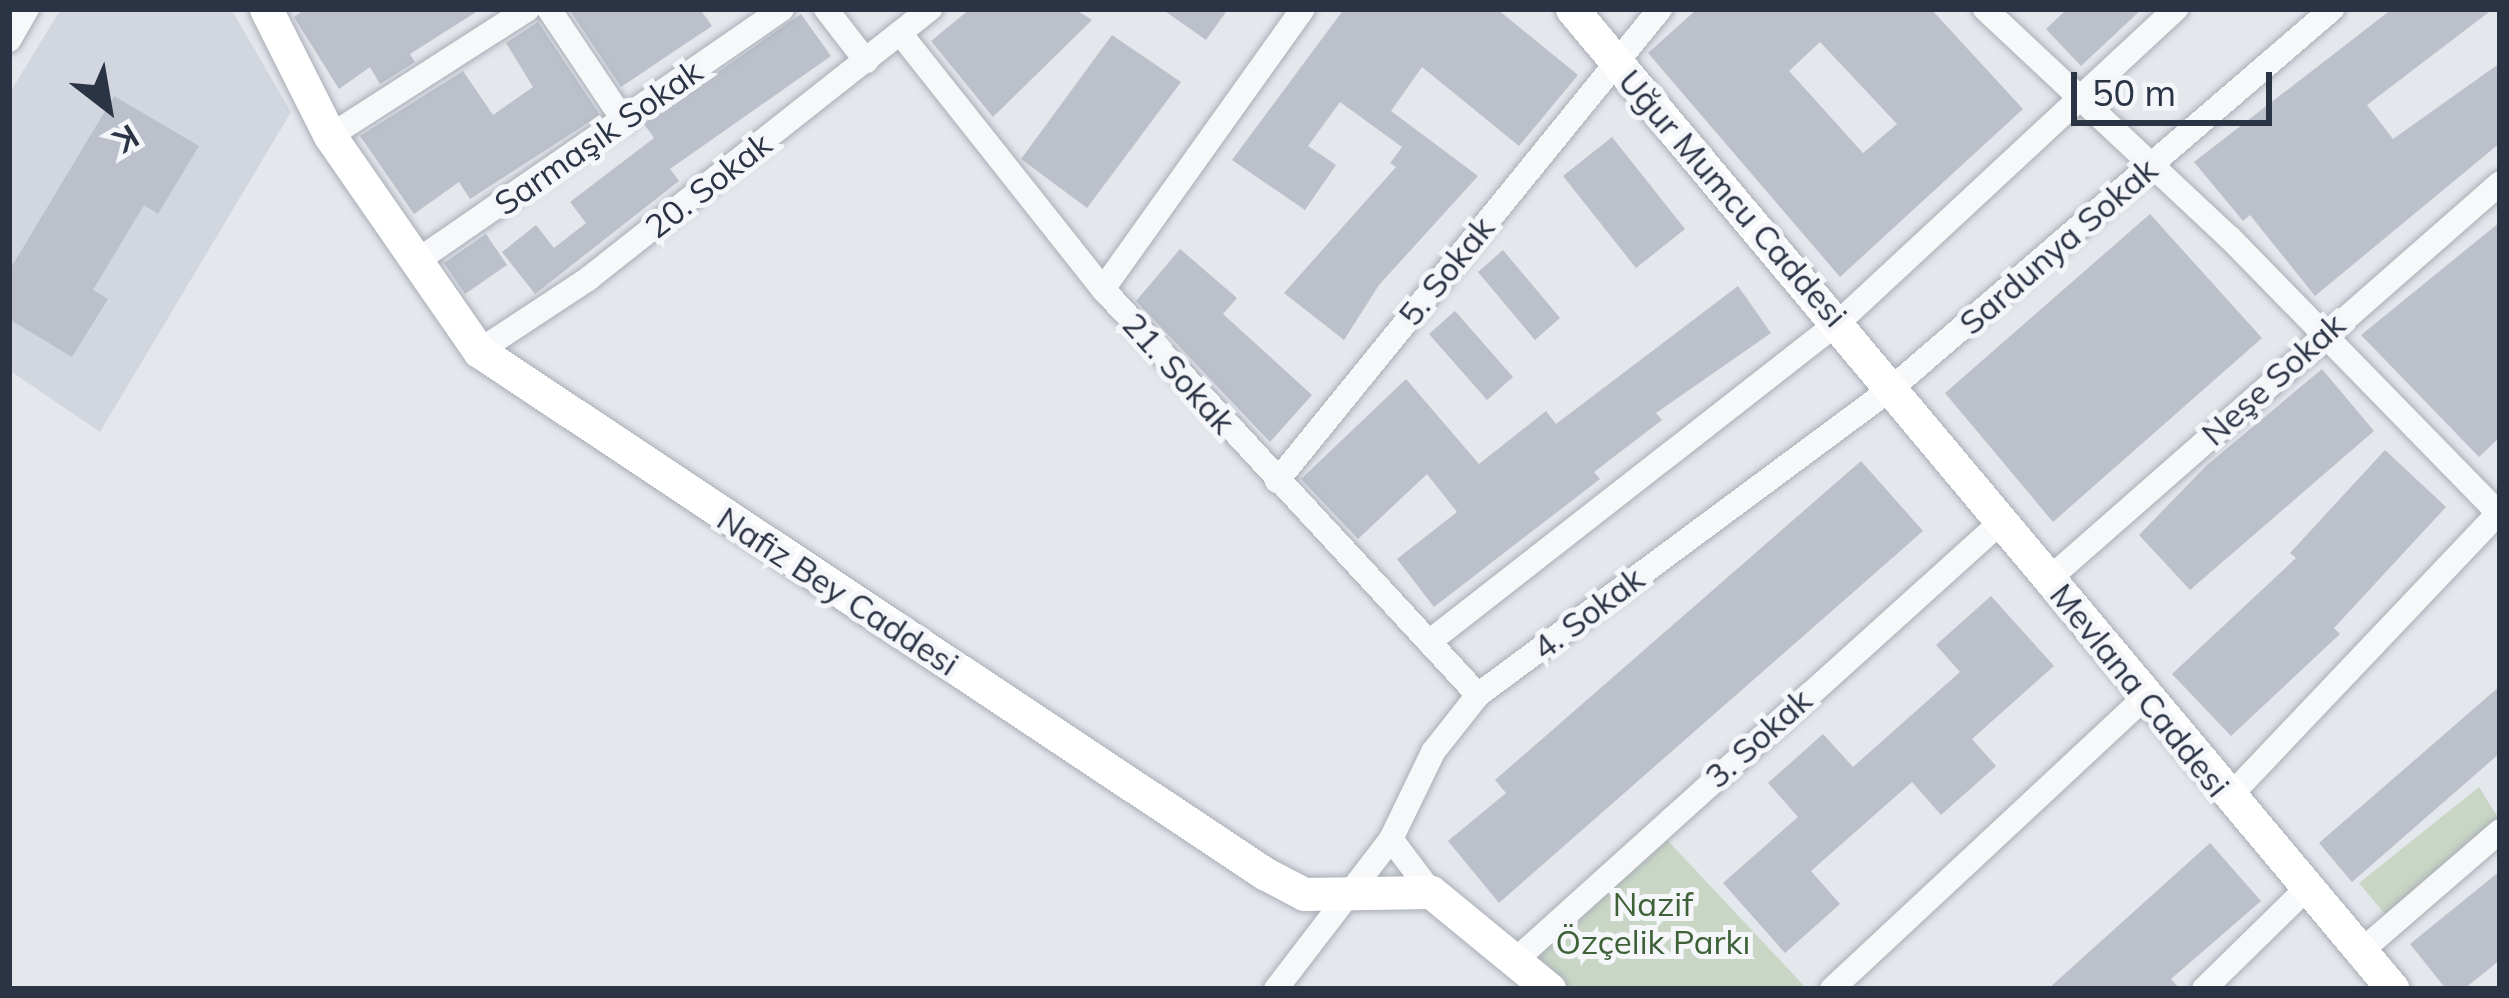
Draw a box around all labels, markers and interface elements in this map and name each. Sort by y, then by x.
north arrow [48,48,168,168]
scale bar [2077,48,2278,122]
street label: Sarmaşık Sokak [487,51,709,223]
street label: Uğur Mumcu Caddesi [1611,61,1855,335]
text: 50 m [2092,70,2176,115]
text: K [107,116,147,163]
street label: 20. Sokak [637,124,779,246]
street label: Sardunya Sokak [1951,149,2165,343]
street label: 5. Sokak [1390,208,1502,334]
street label: 21. Sokak [1115,304,1243,442]
street label: Neşe Sokak [2193,305,2353,453]
street label: Nafiz Bey Caddesi [710,498,966,684]
street label: 4. Sokak [1525,558,1651,668]
street label: Mevlana Caddesi [2042,576,2238,804]
street label: 3. Sokak [1697,680,1819,796]
park label: Nazif Özçelik Parkı [1556,884,1750,962]

